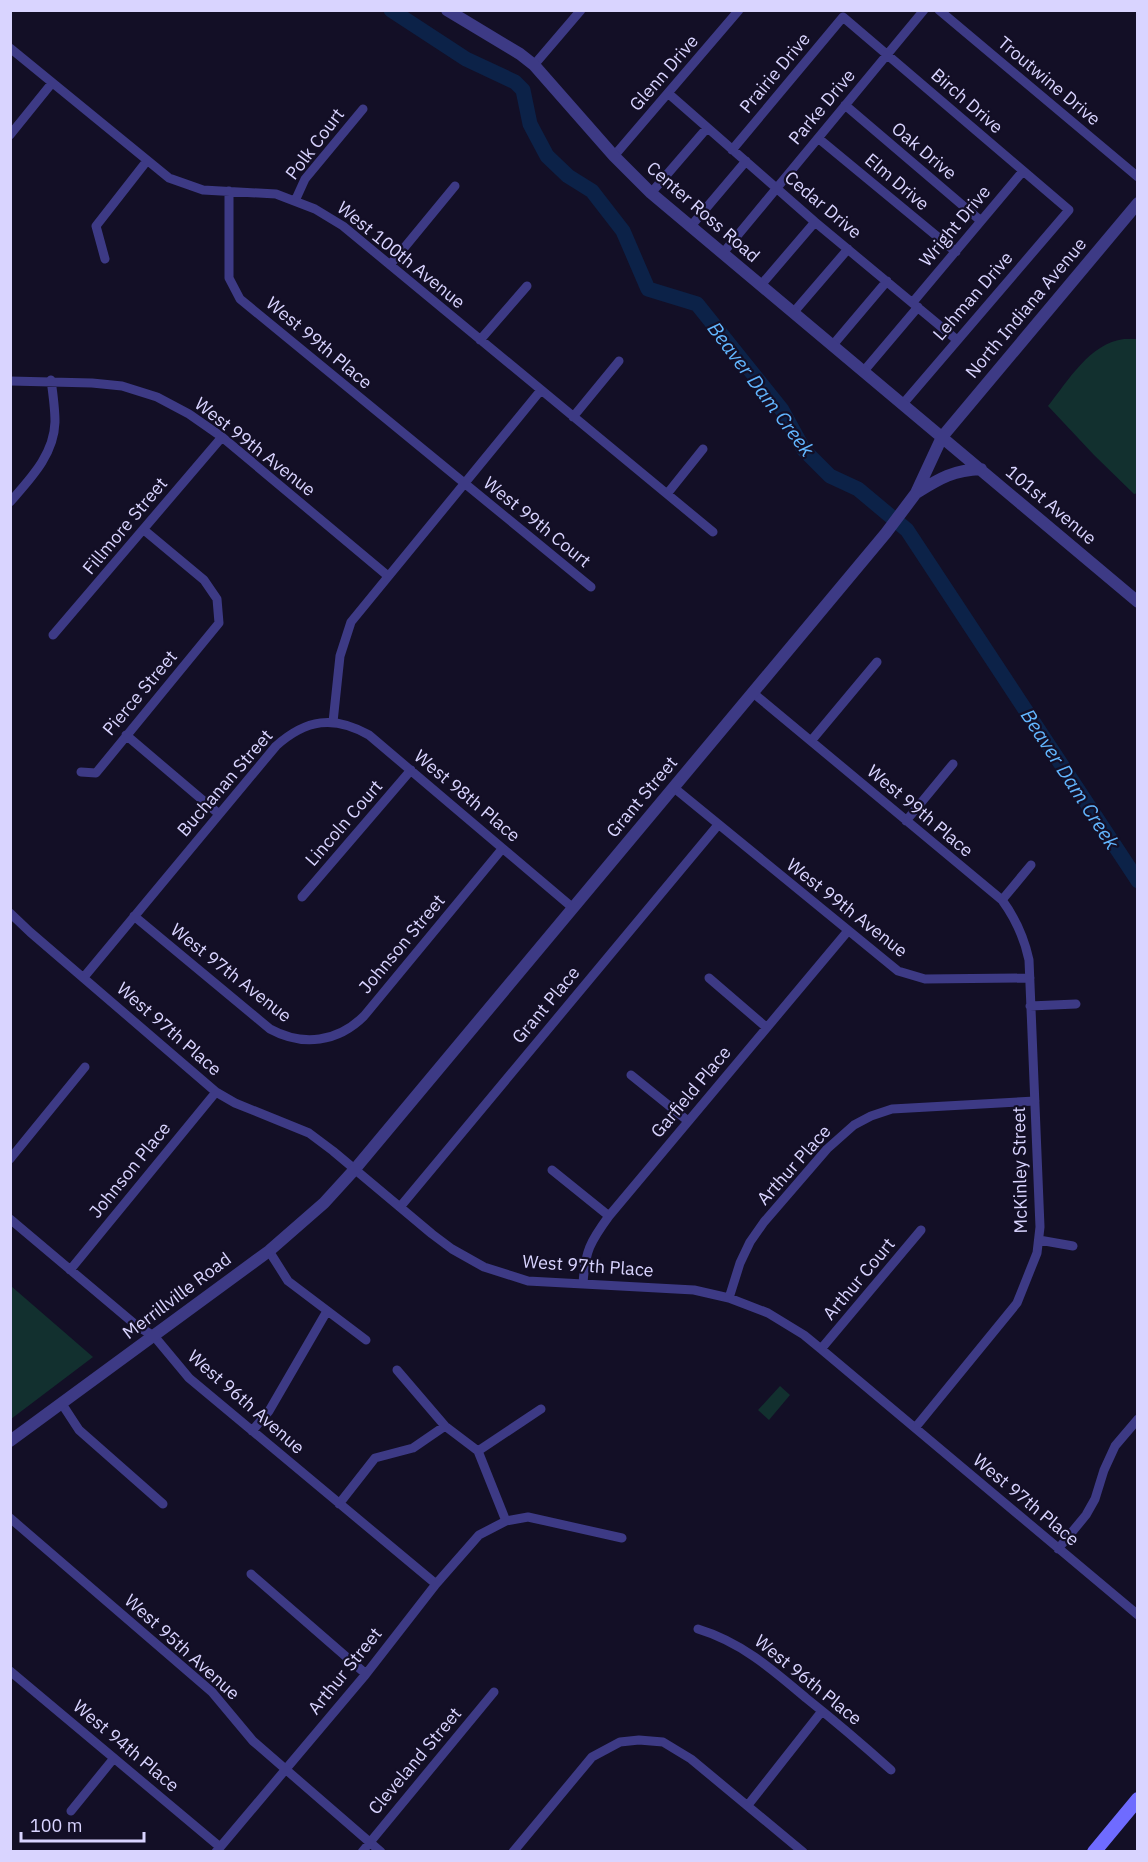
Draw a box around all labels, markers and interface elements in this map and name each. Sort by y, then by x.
street label: Prairie Drive [734,28,815,118]
street label: Glenn Drive [624,30,703,116]
street label: Troutwine Drive [993,31,1105,130]
street label: Birch Drive [927,63,1008,138]
street label: Parke Drive [783,64,860,149]
street label: Polk Court [280,103,349,184]
street label: Oak Drive [887,117,962,185]
street label: Elm Drive [860,148,934,215]
street label: Center Ross Road [642,156,765,267]
street label: Cedar Drive [780,166,867,244]
street label: Wright Drive [914,180,995,271]
street label: West 100th Avenue [333,196,470,313]
street label: North Indiana Avenue [960,233,1091,383]
street label: Lehman Drive [928,246,1018,345]
street label: West 99th Place [262,292,377,394]
water label: Beaver Dam Creek [702,316,821,462]
street label: West 99th Avenue [190,392,321,501]
street label: 101st Avenue [1001,460,1102,549]
street label: West 99th Court [479,471,596,572]
street label: Fillmore Street [77,472,172,579]
street label: Pierce Street [97,645,182,740]
water label: Beaver Dam Creek [1015,703,1126,855]
street label: Buchanan Street [172,724,277,841]
street label: West 98th Place [410,745,525,847]
street label: Grant Street [601,751,682,842]
street label: West 99th Place [863,760,978,862]
street label: Lincoln Court [300,775,387,870]
street label: West 99th Avenue [782,853,913,962]
street label: Johnson Street [353,889,450,998]
street label: West 97th Avenue [166,918,297,1027]
street label: Grant Place [507,961,585,1048]
street label: West 97th Place [112,977,227,1081]
street label: Garfield Place [646,1041,736,1142]
street label: McKinley Street [1007,1106,1032,1234]
street label: Johnson Place [84,1117,176,1222]
street label: Arthur Place [752,1120,836,1210]
street label: Arthur Court [818,1233,900,1324]
street label: Merrillville Road [118,1247,236,1344]
street label: West 97th Place [522,1249,655,1282]
street label: West 96th Avenue [183,1345,310,1459]
street label: West 97th Place [969,1449,1084,1551]
street label: West 95th Avenue [120,1589,245,1705]
street label: Arthur Street [303,1623,387,1719]
street label: West 96th Place [750,1629,867,1730]
street label: West 94th Place [69,1695,184,1797]
street label: Cleveland Street [363,1702,466,1819]
scale bar [21,1805,144,1843]
text: 100 m [30,1814,82,1837]

